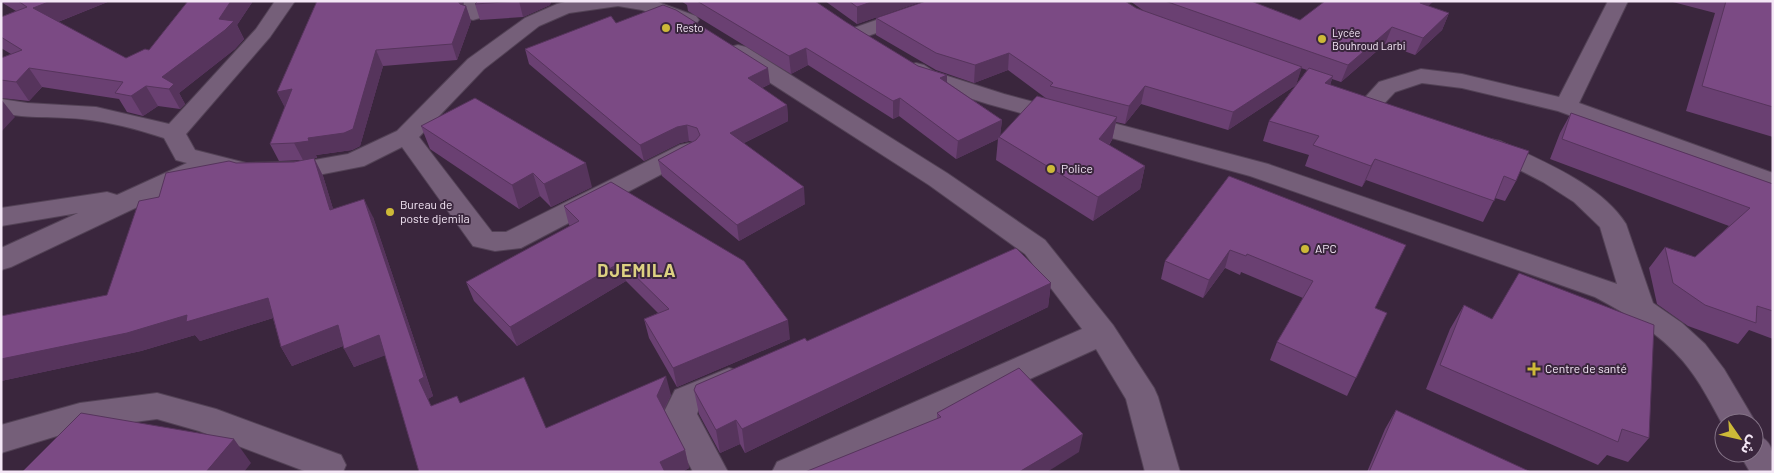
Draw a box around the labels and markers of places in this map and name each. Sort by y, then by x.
place label: Resto [676,21,704,34]
marker: Resto [660,22,672,34]
place label: Lycée Bouhroud Larbi [1332,26,1406,52]
marker: Lycée Bouhroud Larbi [1316,33,1328,45]
place label: Police [1061,161,1093,175]
marker: Police [1045,163,1057,175]
place label: Bureau de poste djemila [400,197,470,225]
marker: Bureau de poste djemila [384,206,396,218]
place label: APC [1315,241,1337,255]
marker: APC [1299,243,1311,255]
place label: Centre de santé [1545,361,1627,375]
marker: Centre de santé [1527,362,1541,376]

